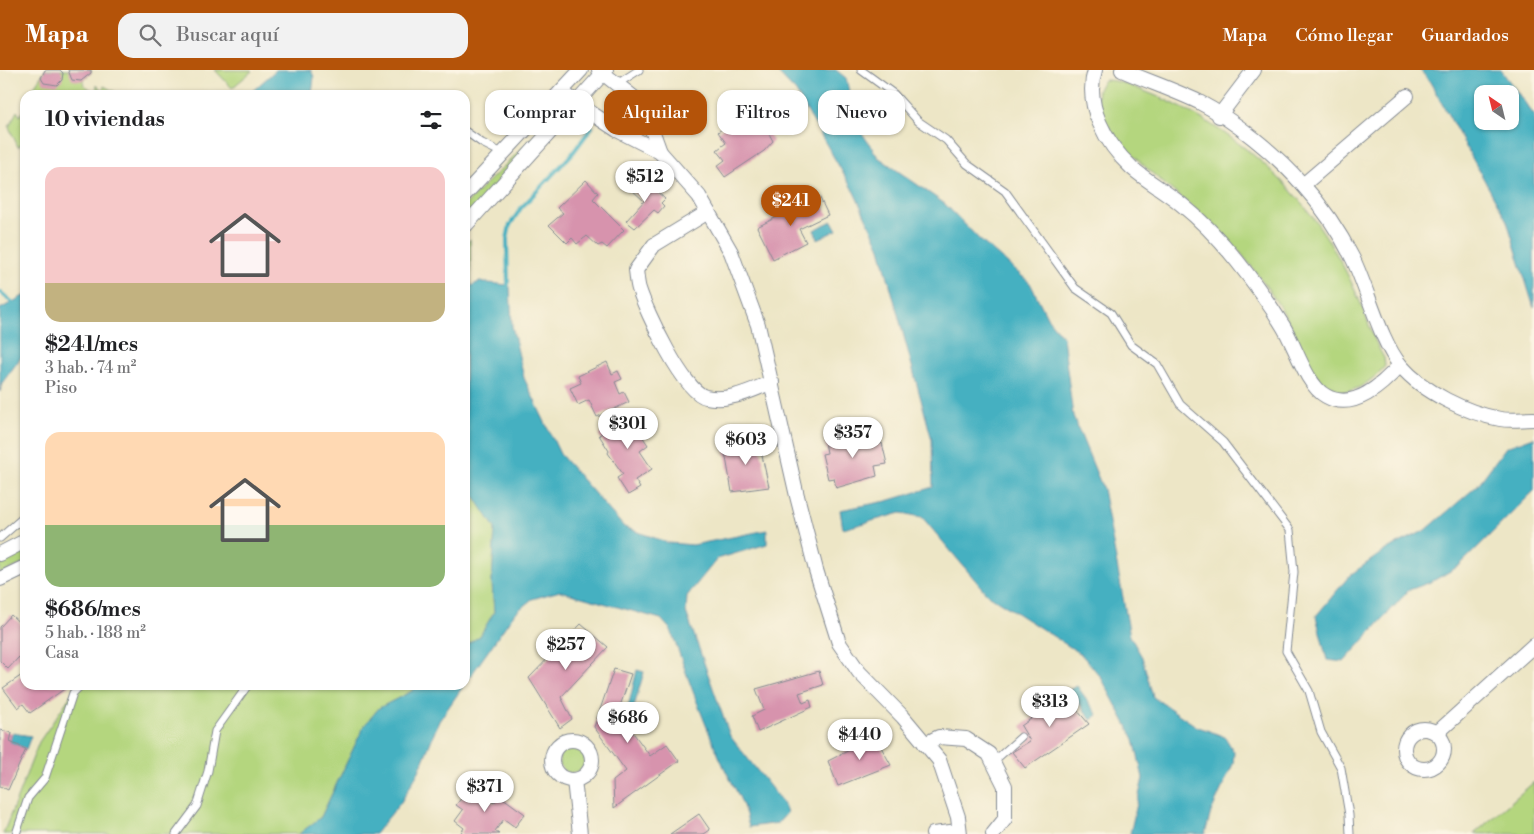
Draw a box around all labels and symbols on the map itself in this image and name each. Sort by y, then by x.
north arrow [1474,85,1519,130]
pin: $512 [615,160,675,203]
pin: $241 [761,184,821,227]
pin: $301 [598,408,658,450]
pin: $357 [823,416,883,459]
pin: $603 [716,424,776,466]
pin: $257 [536,628,596,671]
pin: $313 [1020,686,1080,728]
pin: $686 [598,702,658,744]
pin: $440 [830,718,890,761]
pin: $371 [455,770,515,813]

